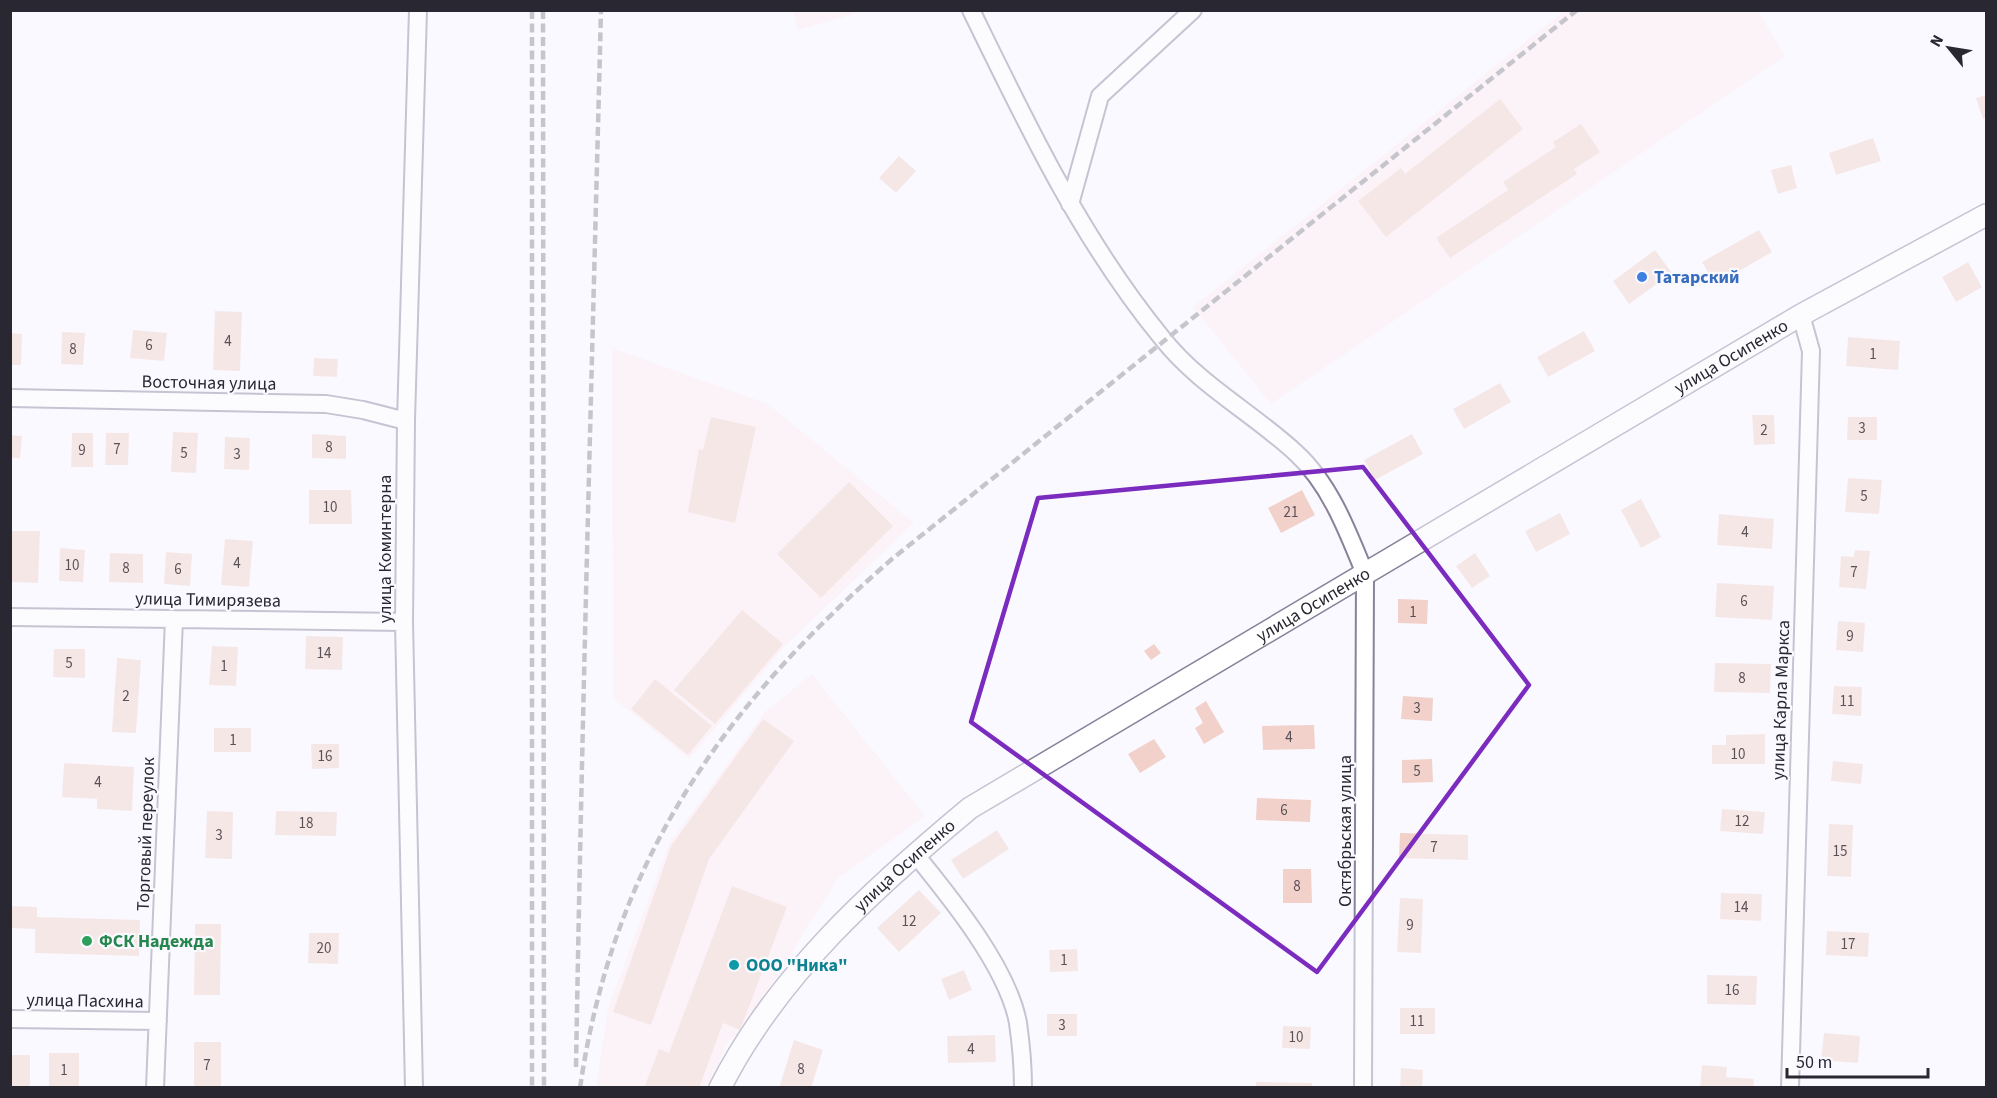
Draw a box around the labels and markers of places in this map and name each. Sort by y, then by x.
place label: Татарский [1654,265,1740,290]
marker: Татарский [1635,270,1649,284]
place label: ФСК Надежда [99,929,214,954]
marker: ФСК Надежда [80,934,94,948]
place label: ООО "Ника" [746,953,848,978]
marker: ООО "Ника" [727,958,741,972]

